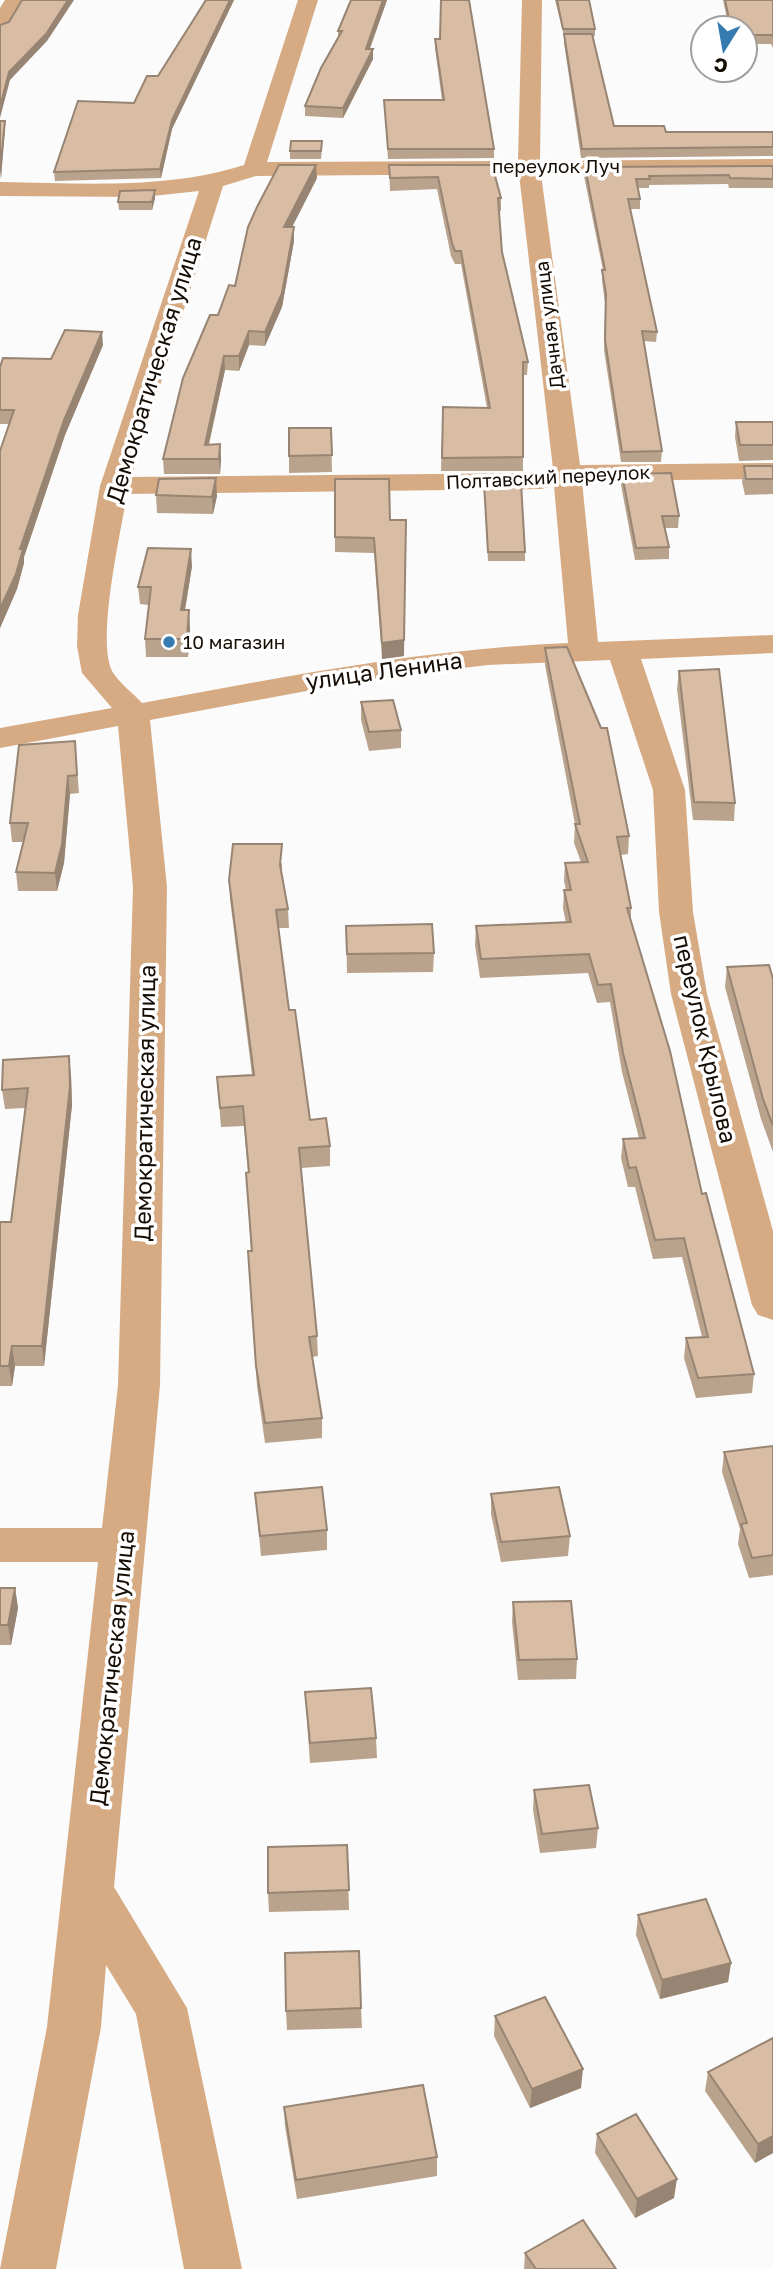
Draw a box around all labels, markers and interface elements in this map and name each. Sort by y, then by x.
north arrow [689,14,759,84]
text: С [712,54,729,79]
street label: переулок Луч [492,154,620,177]
street label: Демократическая улица [99,233,207,506]
street label: Дачная улица [529,260,568,390]
street label: Полтавский переулок [445,460,651,493]
place label: 10 магазин [183,630,285,653]
marker: 10 магазин [161,634,177,650]
street label: улица Ленина [304,645,464,695]
street label: переулок Крылова [668,932,744,1146]
street label: Демократическая улица [128,964,160,1241]
street label: Демократическая улица [83,1529,139,1807]

